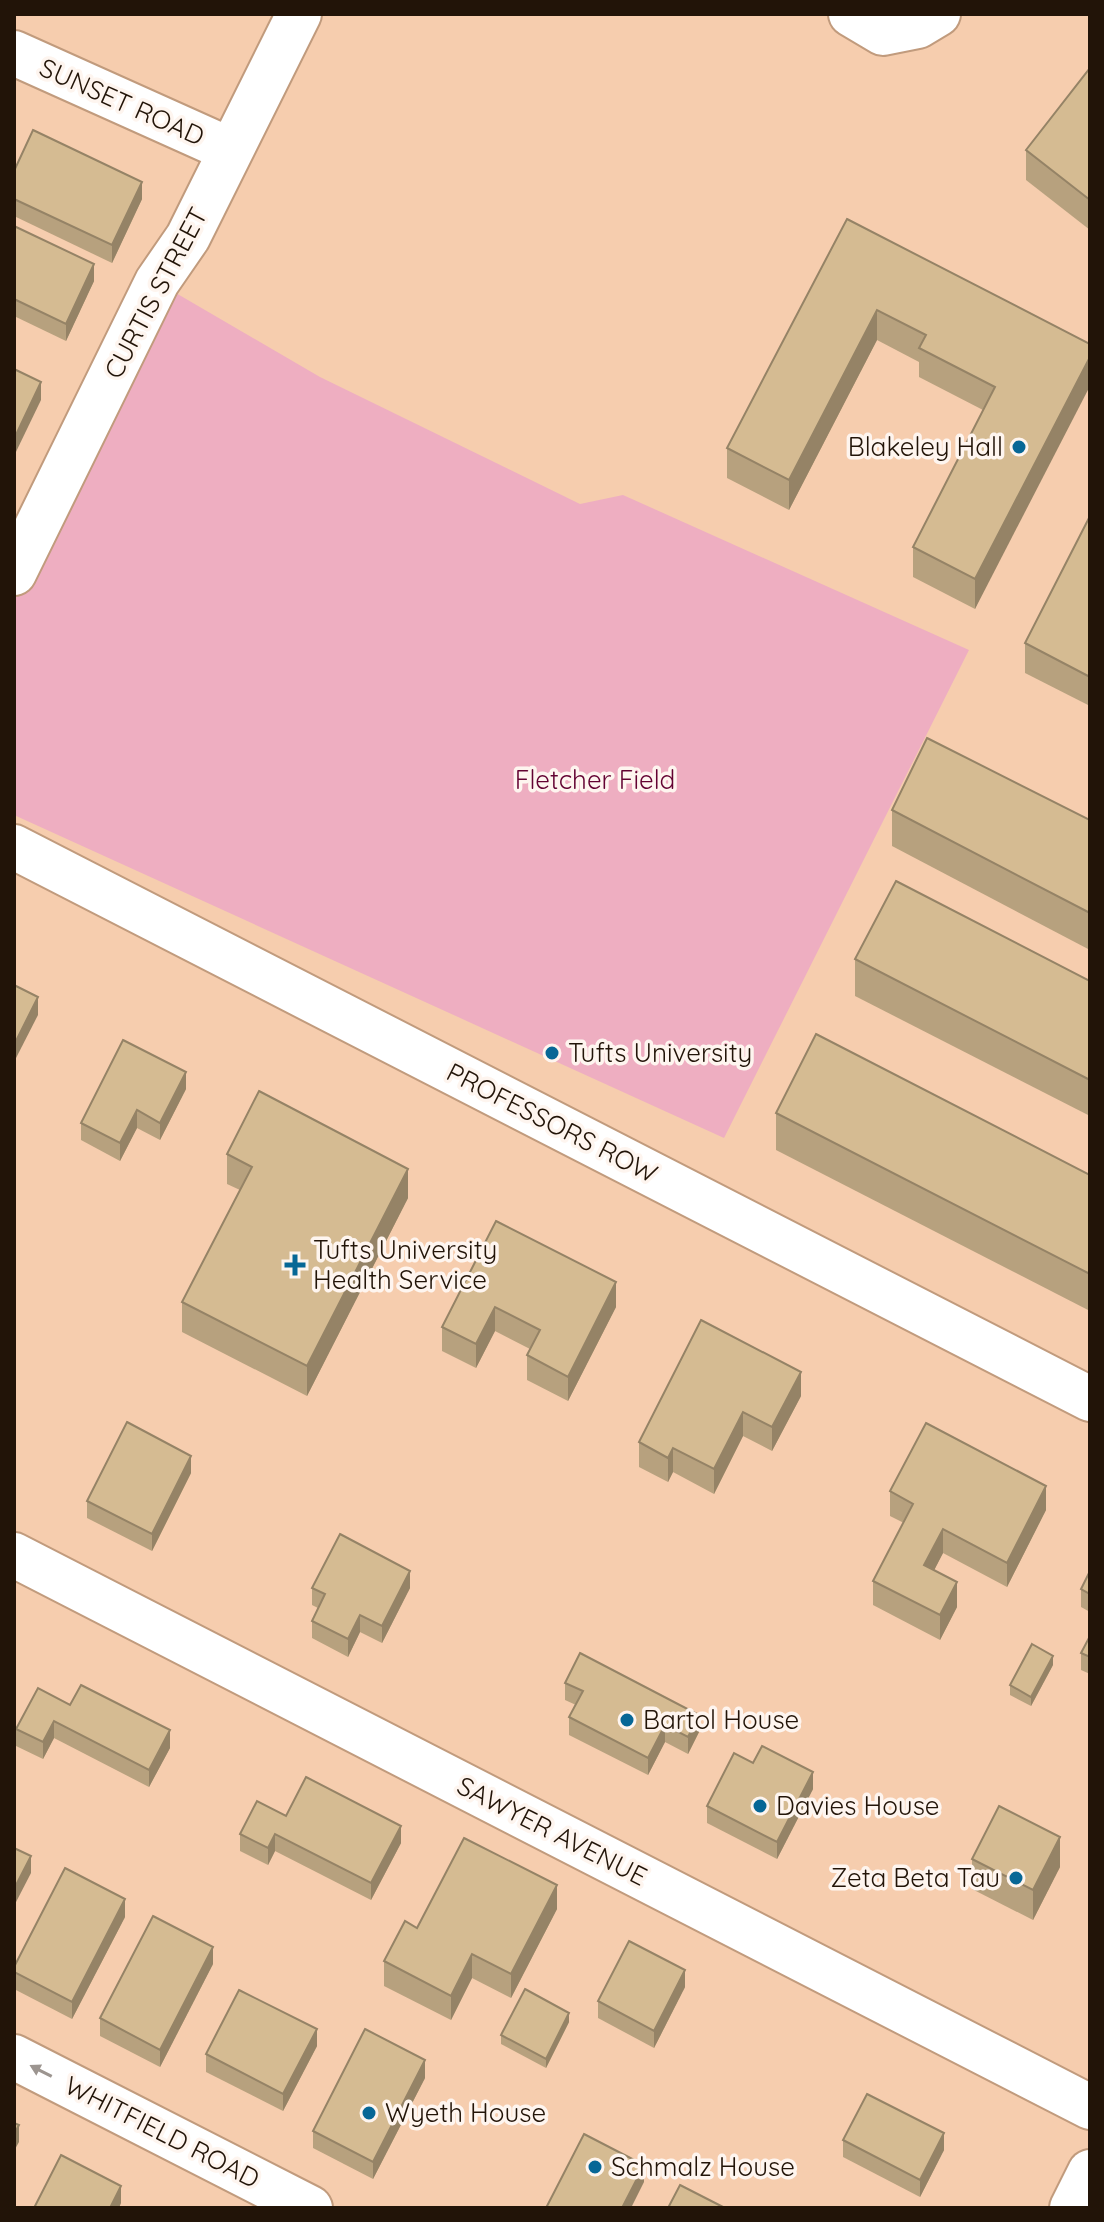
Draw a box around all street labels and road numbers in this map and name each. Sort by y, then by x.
street label: SUNSET ROAD [35,51,210,153]
street label: CURTIS STREET [97,201,215,384]
street label: PROFESSORS ROW [441,1055,663,1190]
street label: SAWYER AVENUE [452,1769,653,1893]
street label: WHITFIELD ROAD [59,2068,265,2195]

